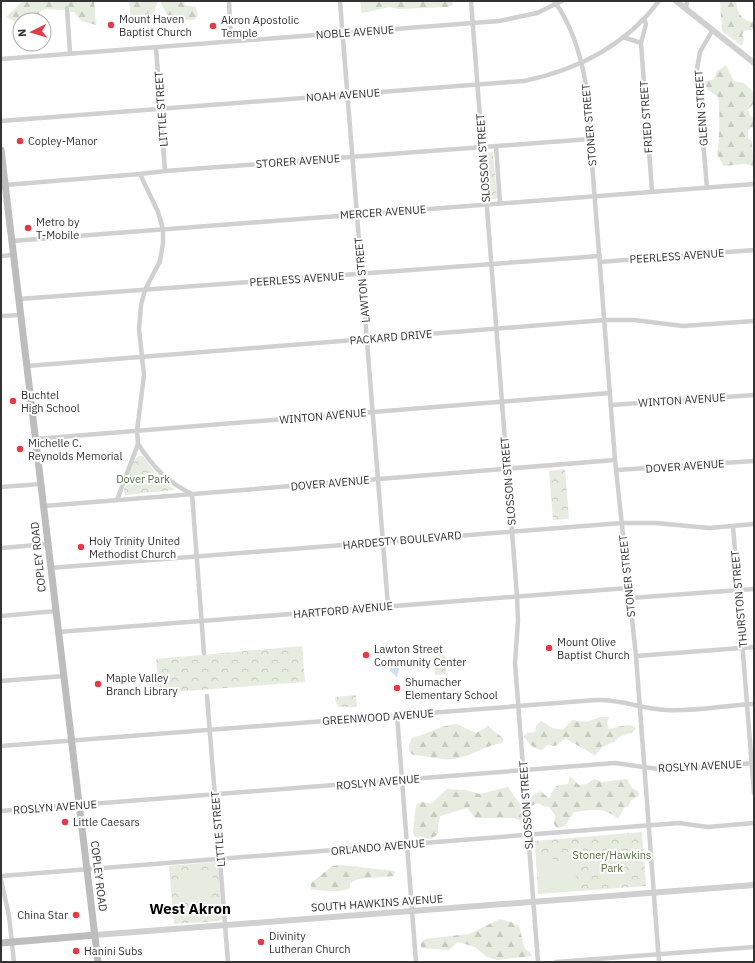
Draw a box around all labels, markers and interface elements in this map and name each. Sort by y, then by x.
north arrow [12,12,52,52]
place label: Mount Haven Baptist Church [119,12,192,39]
place label: Akron Apostolic Temple [221,13,299,40]
marker: Mount Haven Baptist Church [106,20,116,30]
marker: Akron Apostolic Temple [208,21,218,31]
street label: NOBLE AVENUE [315,22,395,42]
text: N [15,28,29,37]
street label: GLENN STREET [691,69,711,147]
street label: LITTLE STREET [151,70,171,147]
street label: FRIED STREET [636,80,656,154]
street label: STONER STREET [578,83,600,167]
street label: NOAH AVENUE [306,85,380,105]
street label: SLOSSON STREET [473,112,493,203]
place label: Copley-Manor [28,134,97,148]
marker: Copley-Manor [15,136,25,146]
street label: STORER AVENUE [255,151,341,171]
street label: MERCER AVENUE [339,202,427,222]
place label: Metro by T-Mobile [36,215,80,242]
marker: Metro by T-Mobile [23,223,33,233]
street label: LAWTON STREET [351,236,373,323]
street label: PEERLESS AVENUE [629,246,725,266]
street label: PEERLESS AVENUE [249,269,345,289]
street label: PACKARD DRIVE [349,326,433,348]
place label: Buchtel High School [21,388,80,415]
street label: WINTON AVENUE [638,390,726,410]
marker: Buchtel High School [8,396,18,406]
street label: WINTON AVENUE [279,405,367,427]
street label: SLOSSON STREET [497,435,519,526]
place label: Michelle C. Reynolds Memorial [28,436,122,463]
marker: Michelle C. Reynolds Memorial [15,444,25,454]
street label: DOVER AVENUE [645,456,725,476]
park label: Dover Park [116,472,170,486]
street label: DOVER AVENUE [290,473,370,493]
street label: COPLEY ROAD [27,521,49,593]
street label: HARDESTY BOULEVARD [342,528,462,552]
street label: STONER STREET [616,533,638,618]
place label: Holy Trinity United Methodist Church [89,534,180,561]
marker: Holy Trinity United Methodist Church [76,542,86,552]
street label: THURSTON STREET [728,549,750,648]
street label: HARTFORD AVENUE [293,599,393,621]
place label: Mount Olive Baptist Church [557,635,630,662]
place label: Lawton Street Community Center [374,642,466,669]
marker: Mount Olive Baptist Church [544,643,554,653]
marker: Lawton Street Community Center [361,650,371,660]
place label: Maple Valley Branch Library [106,671,178,698]
place label: Shumacher Elementary School [405,675,498,702]
marker: Maple Valley Branch Library [93,679,103,689]
marker: Shumacher Elementary School [392,683,402,693]
street label: GREENWOOD AVENUE [322,706,434,728]
street label: ROSLYN AVENUE [658,757,742,775]
street label: SLOSSON STREET [516,759,536,850]
street label: ROSLYN AVENUE [336,771,420,793]
street label: LITTLE STREET [208,790,228,867]
street label: ROSLYN AVENUE [13,797,97,817]
place label: Little Caesars [73,815,140,829]
marker: Little Caesars [60,817,70,827]
street label: ORLANDO AVENUE [330,836,426,858]
street label: COPLEY ROAD [88,840,110,912]
park label: Stoner/Hawkins Park [573,848,651,875]
street label: SOUTH HAWKINS AVENUE [310,891,444,915]
district label: West Akron [149,899,231,918]
place label: China Star [17,908,68,922]
marker: China Star [71,910,81,920]
place label: Divinity Lutheran Church [269,929,351,956]
marker: Divinity Lutheran Church [256,937,266,947]
place label: Hanini Subs [84,944,143,958]
marker: Hanini Subs [71,946,81,956]

